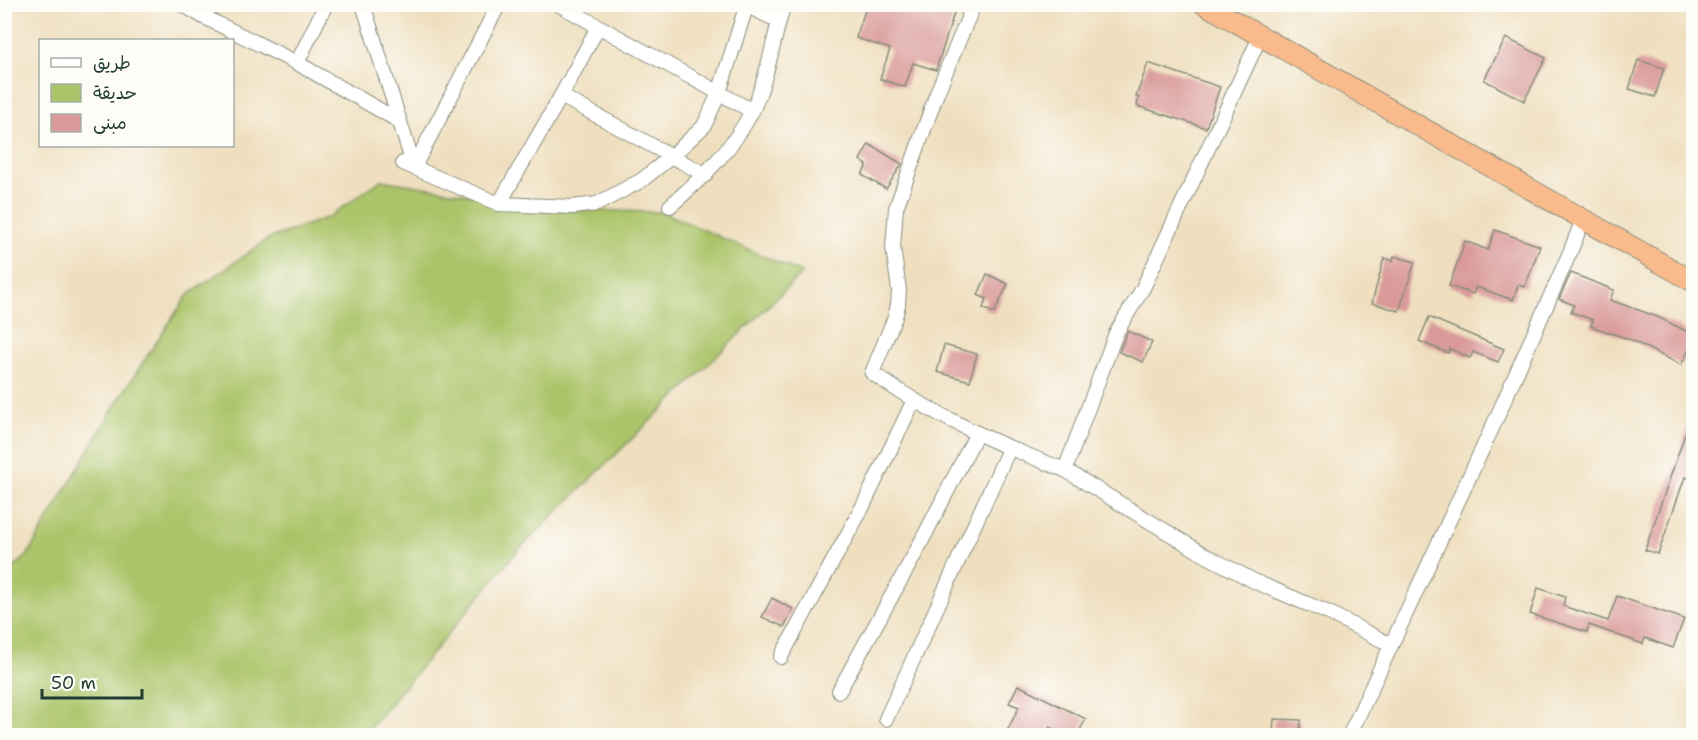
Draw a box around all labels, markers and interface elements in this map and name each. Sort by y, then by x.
legend [39,39,234,147]
text: طريق [93,51,131,75]
text: حديقة [93,81,137,105]
text: مبنى [93,111,127,135]
scale bar [42,662,142,700]
text: 50 m [51,671,96,695]

